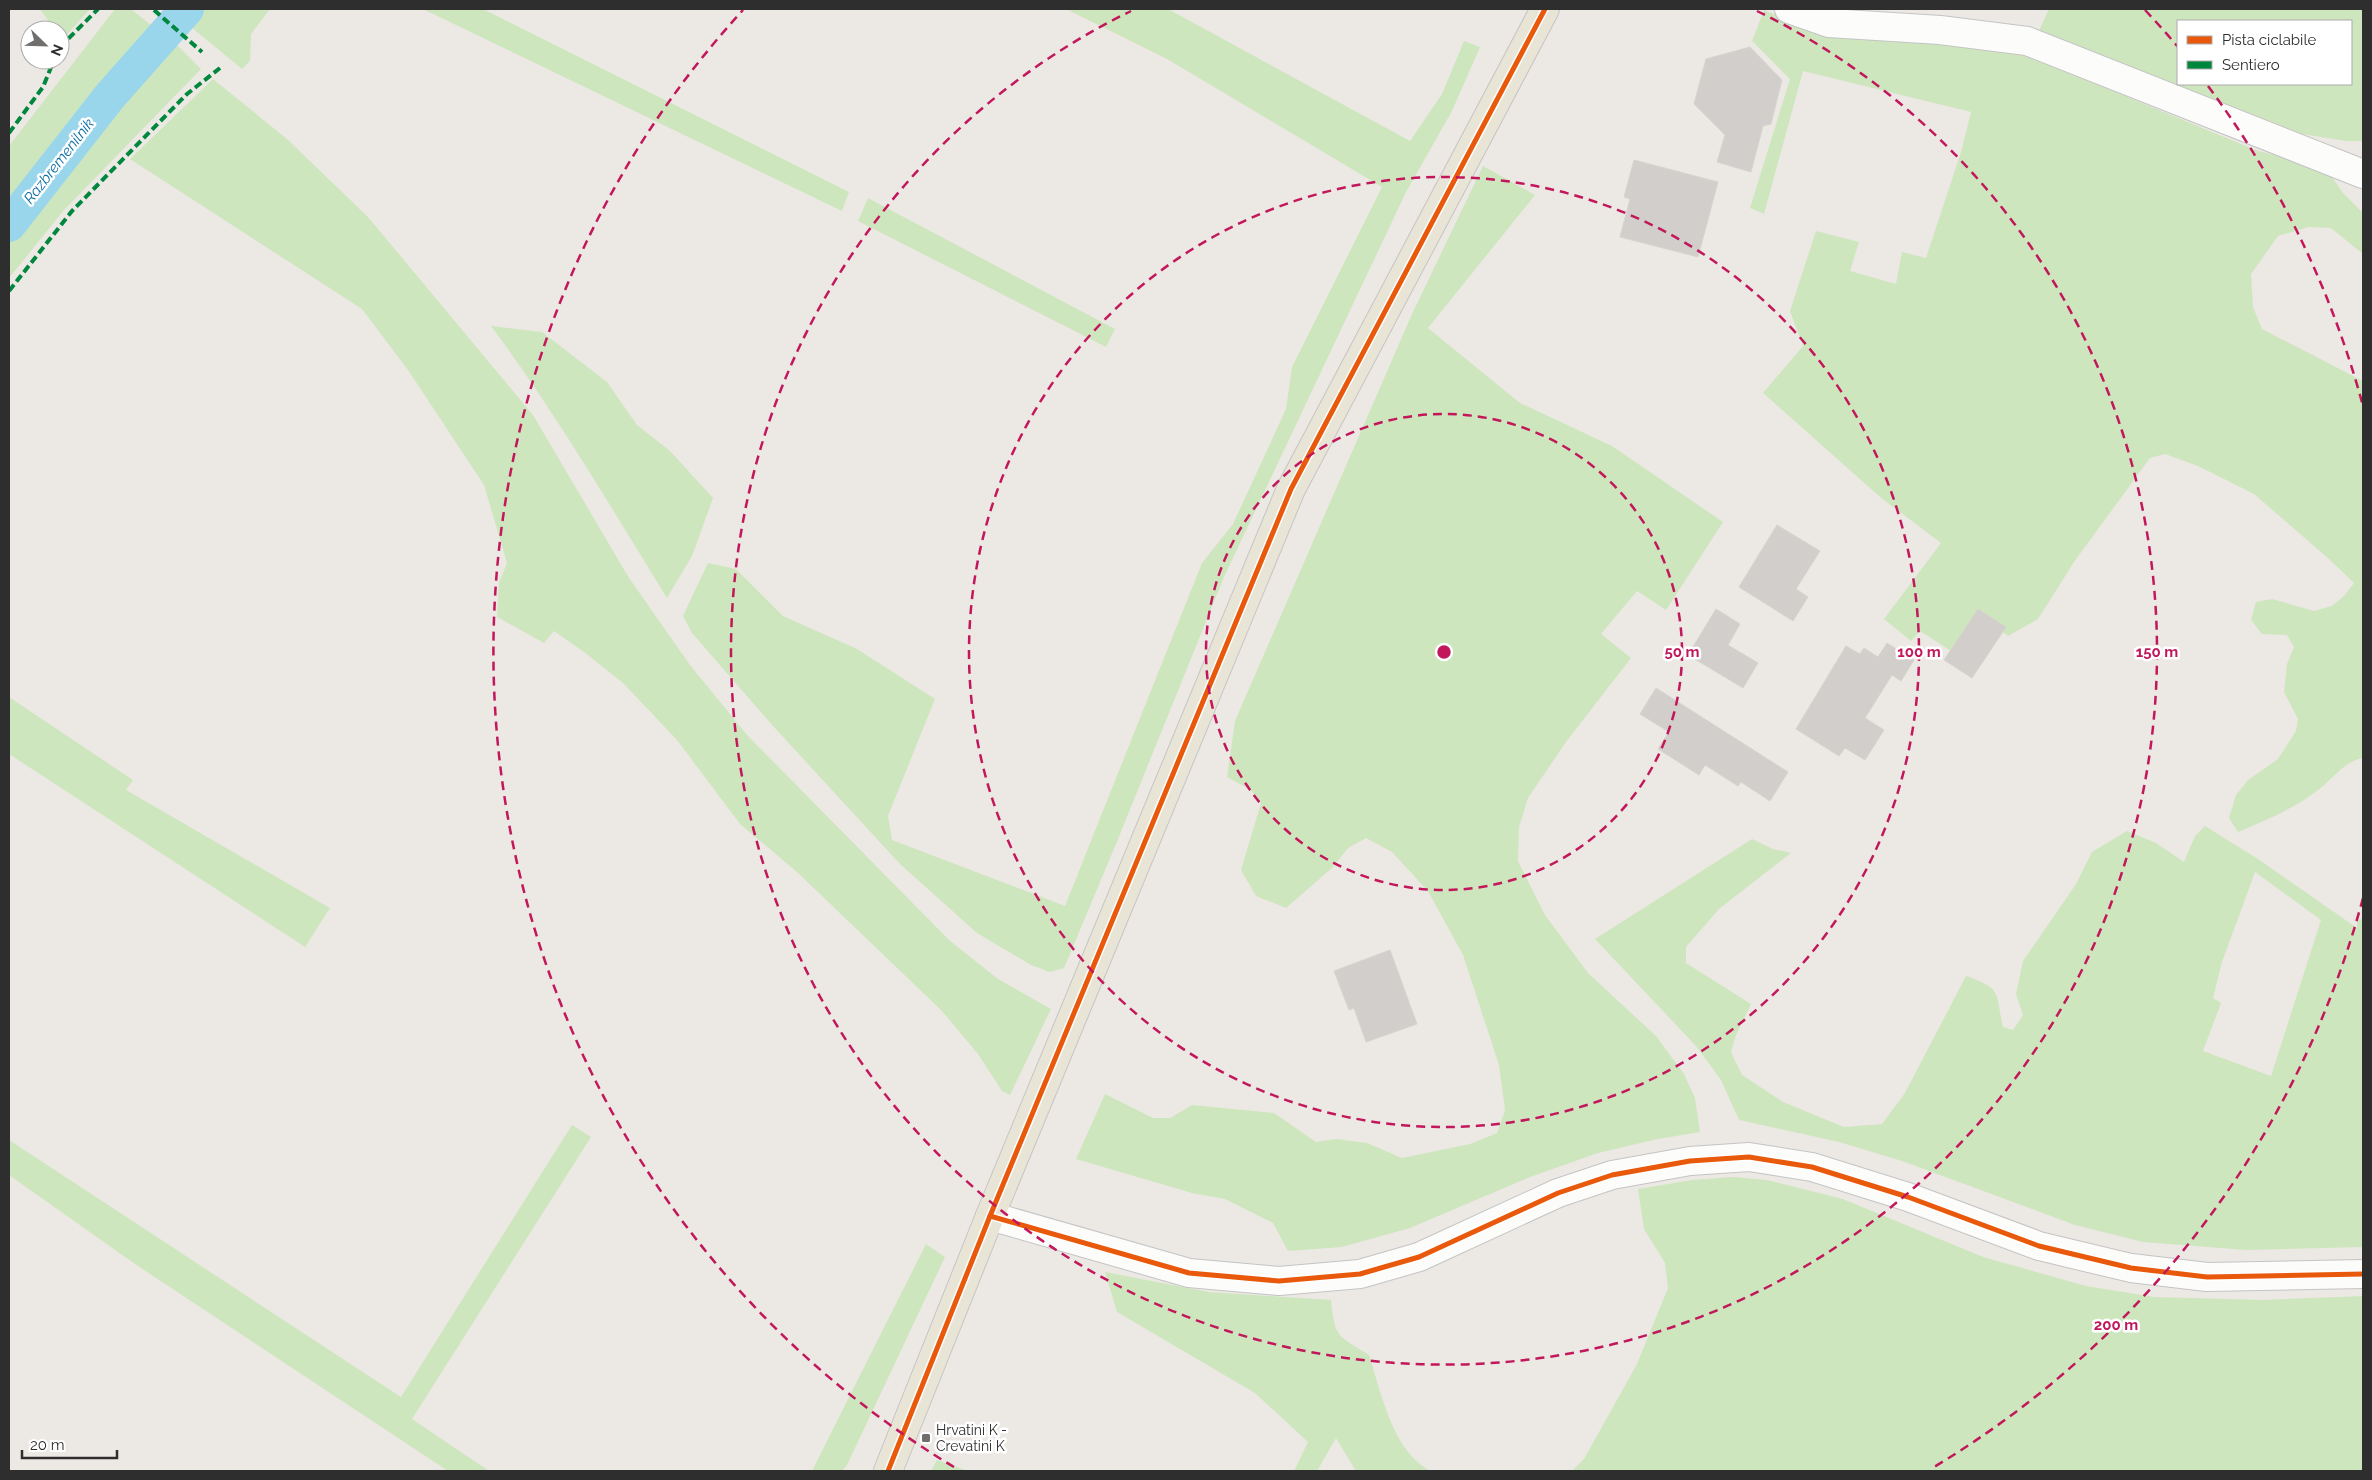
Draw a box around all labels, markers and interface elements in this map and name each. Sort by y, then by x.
north arrow [20,20,70,70]
legend [2177,20,2352,85]
text: Pista ciclabile [2222,31,2316,49]
text: N [48,42,66,58]
text: Sentiero [2222,56,2280,74]
water label: Razbremenilnik [20,115,98,207]
centre of rings [1435,643,1453,661]
text: 50 m [1664,643,1700,661]
text: 100 m [1897,643,1941,661]
text: 150 m [2136,643,2178,661]
text: 200 m [2094,1316,2138,1334]
place label: Hrvatini K - Crevatini K [936,1422,1007,1454]
scale bar [22,1428,118,1460]
marker: Hrvatini K - Crevatini K [920,1432,932,1444]
text: 20 m [30,1436,65,1454]

